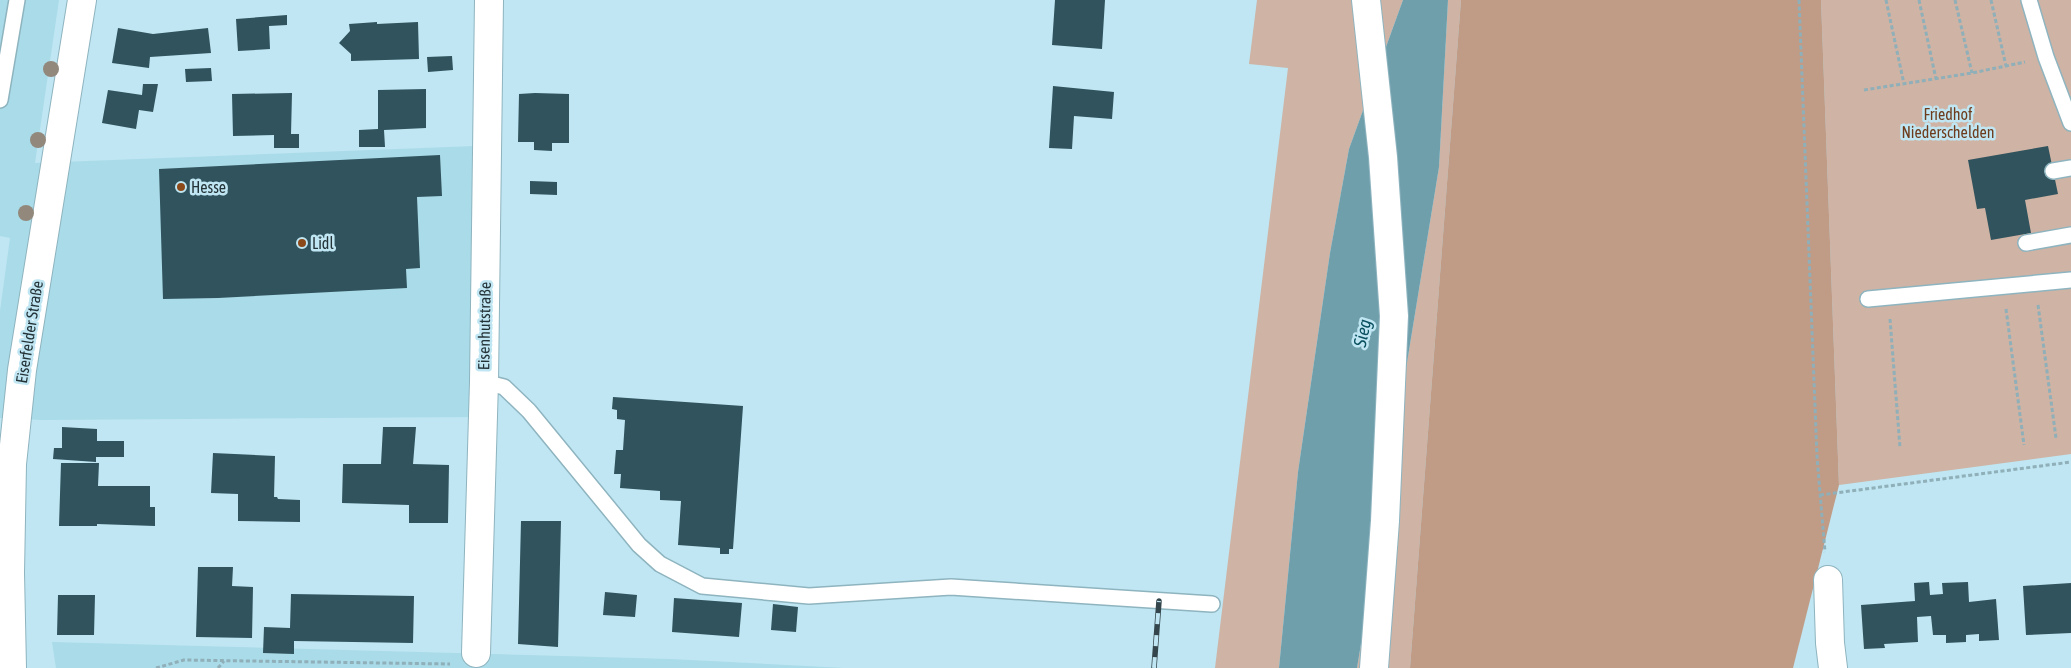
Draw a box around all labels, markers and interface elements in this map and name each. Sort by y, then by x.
park label: Friedhof Niederschelden [1901,105,1995,141]
place label: Hesse [191,178,226,196]
marker: Hesse [175,181,187,193]
place label: Lidl [312,234,334,252]
marker: Lidl [296,237,308,249]
street label: Eiserfelder Straße [12,280,46,384]
street label: Eisenhutstraße [474,282,494,370]
water label: Sieg [1349,317,1375,350]

